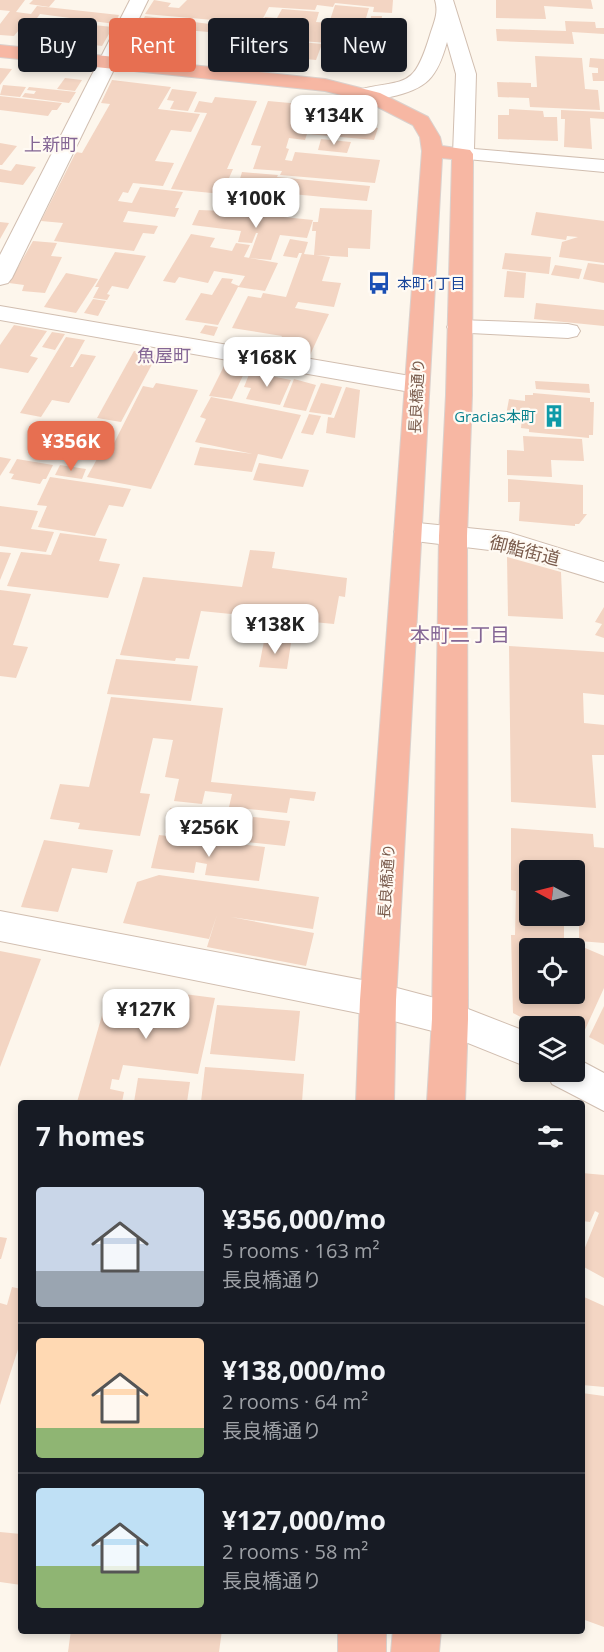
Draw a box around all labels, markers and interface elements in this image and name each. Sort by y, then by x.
chip: Buy [18,18,97,72]
chip: Rent [109,18,196,72]
chip: Filters [208,18,309,72]
chip: New [321,18,407,72]
pin: ¥134K [292,95,376,146]
text: ¥134K [304,101,364,128]
district label: 上新町 [24,132,78,156]
pin: ¥100K [214,178,298,229]
text: ¥100K [226,184,286,211]
bus stop icon: 本町1丁目 [366,270,392,296]
place label: 本町1丁目 [397,273,466,293]
pin: ¥168K [225,337,309,388]
district label: 魚屋町 [137,343,191,367]
text: ¥168K [237,343,297,370]
street label: 長良橋通り [404,358,428,434]
building icon: Gracias本町 [541,403,567,429]
place label: Gracias本町 [454,406,536,426]
pin: ¥356K [29,421,113,472]
text: ¥356K [41,427,101,454]
street label: 御鮨街道 [487,530,563,570]
pin: ¥138K [233,604,317,655]
text: ¥138K [245,610,305,637]
district label: 本町二丁目 [410,621,510,648]
pin: ¥256K [167,807,251,858]
text: ¥256K [179,813,239,840]
street label: 長良橋通り [373,843,399,919]
north arrow [519,860,585,926]
map controls [519,860,585,1082]
button: locate [519,938,585,1004]
pin: ¥127K [104,989,188,1040]
text: ¥127K [116,995,176,1022]
button: layers [519,1016,585,1082]
text: 7 homes [36,1118,145,1154]
icon: filters [534,1120,567,1153]
text: ¥356,000/mo [222,1201,386,1237]
icon: home [84,1211,156,1283]
text: 5 rooms · 163 m² [222,1237,380,1264]
text: 長良橋通り [222,1266,322,1293]
text: ¥138,000/mo [222,1352,386,1388]
icon: home [84,1362,156,1434]
text: 2 rooms · 64 m² [222,1388,368,1415]
text: 長良橋通り [222,1417,322,1444]
text: ¥127,000/mo [222,1502,386,1538]
icon: home [84,1512,156,1584]
text: 2 rooms · 58 m² [222,1538,368,1565]
text: 長良橋通り [222,1567,322,1594]

